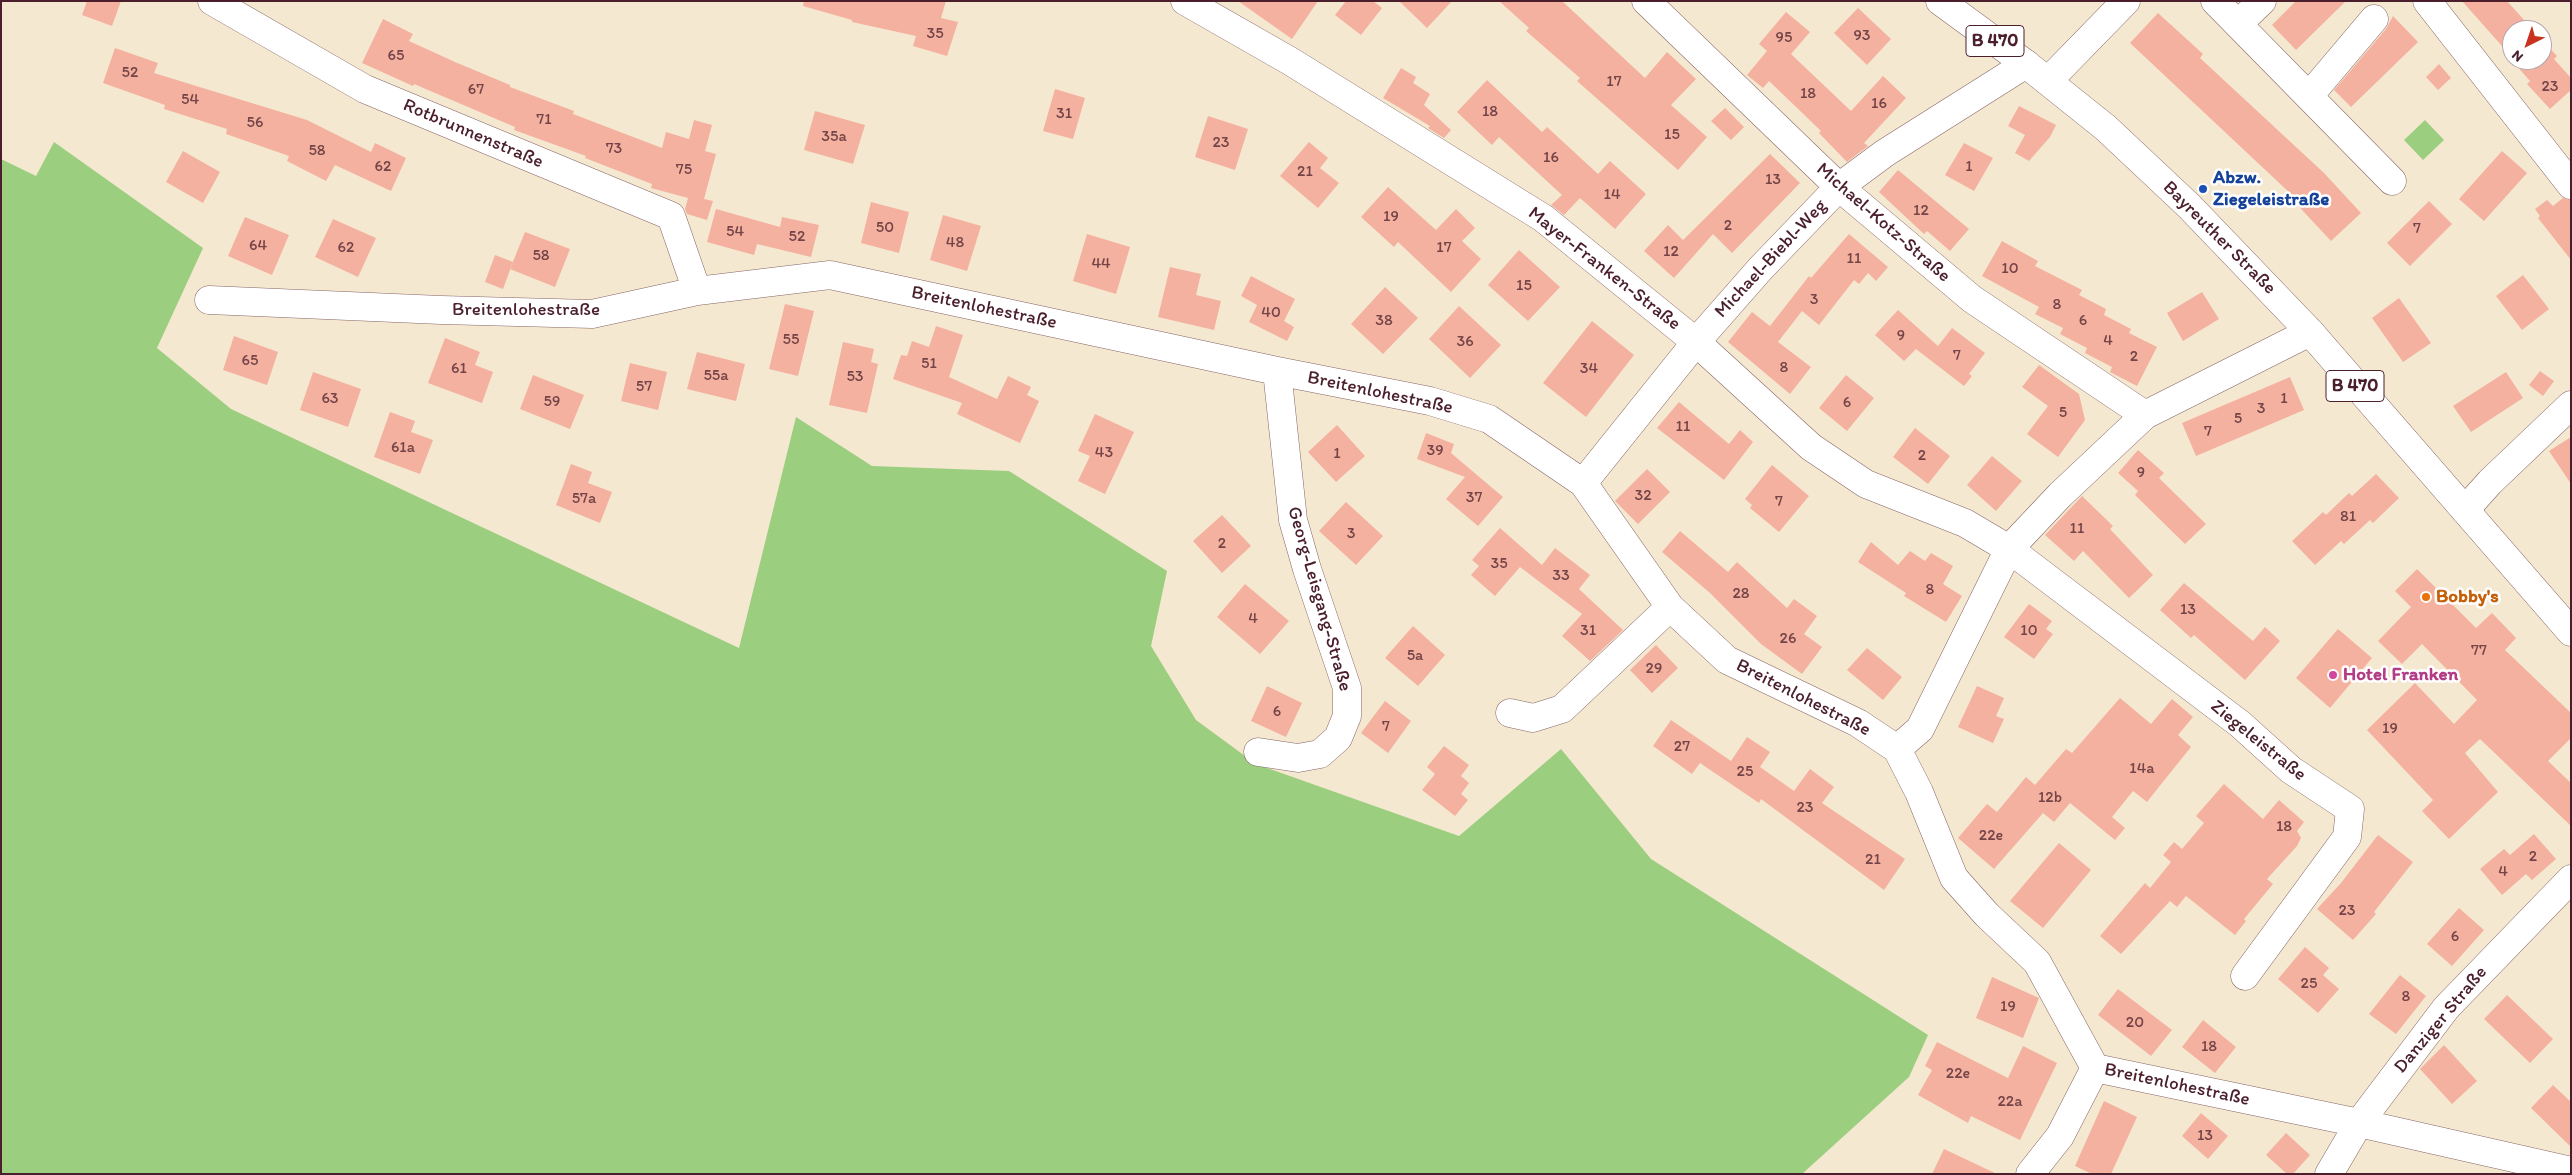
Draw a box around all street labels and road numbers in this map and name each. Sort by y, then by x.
road number: B 470 [1966,26,2024,56]
street label: Rotbrunnenstraße [399,94,547,174]
street label: Michael-Kotz-Straße [1811,158,1955,288]
street label: Bayreuther Straße [2158,177,2280,299]
street label: Michael-Biebl-Weg [1710,195,1832,323]
street label: Mayer-Franken-Straße [1523,202,1685,336]
street label: Breitenlohestraße [909,281,1059,335]
street label: Breitenlohestraße [452,299,600,321]
street label: Breitenlohestraße [1305,366,1455,420]
road number: B 470 [2326,371,2384,402]
street label: Georg-Leisgang-Straße [1282,504,1356,694]
street label: Breitenlohestraße [1732,654,1874,742]
street label: Ziegeleistraße [2206,696,2310,786]
street label: Danziger Straße [2390,962,2492,1078]
street label: Breitenlohestraße [2102,1058,2252,1112]

